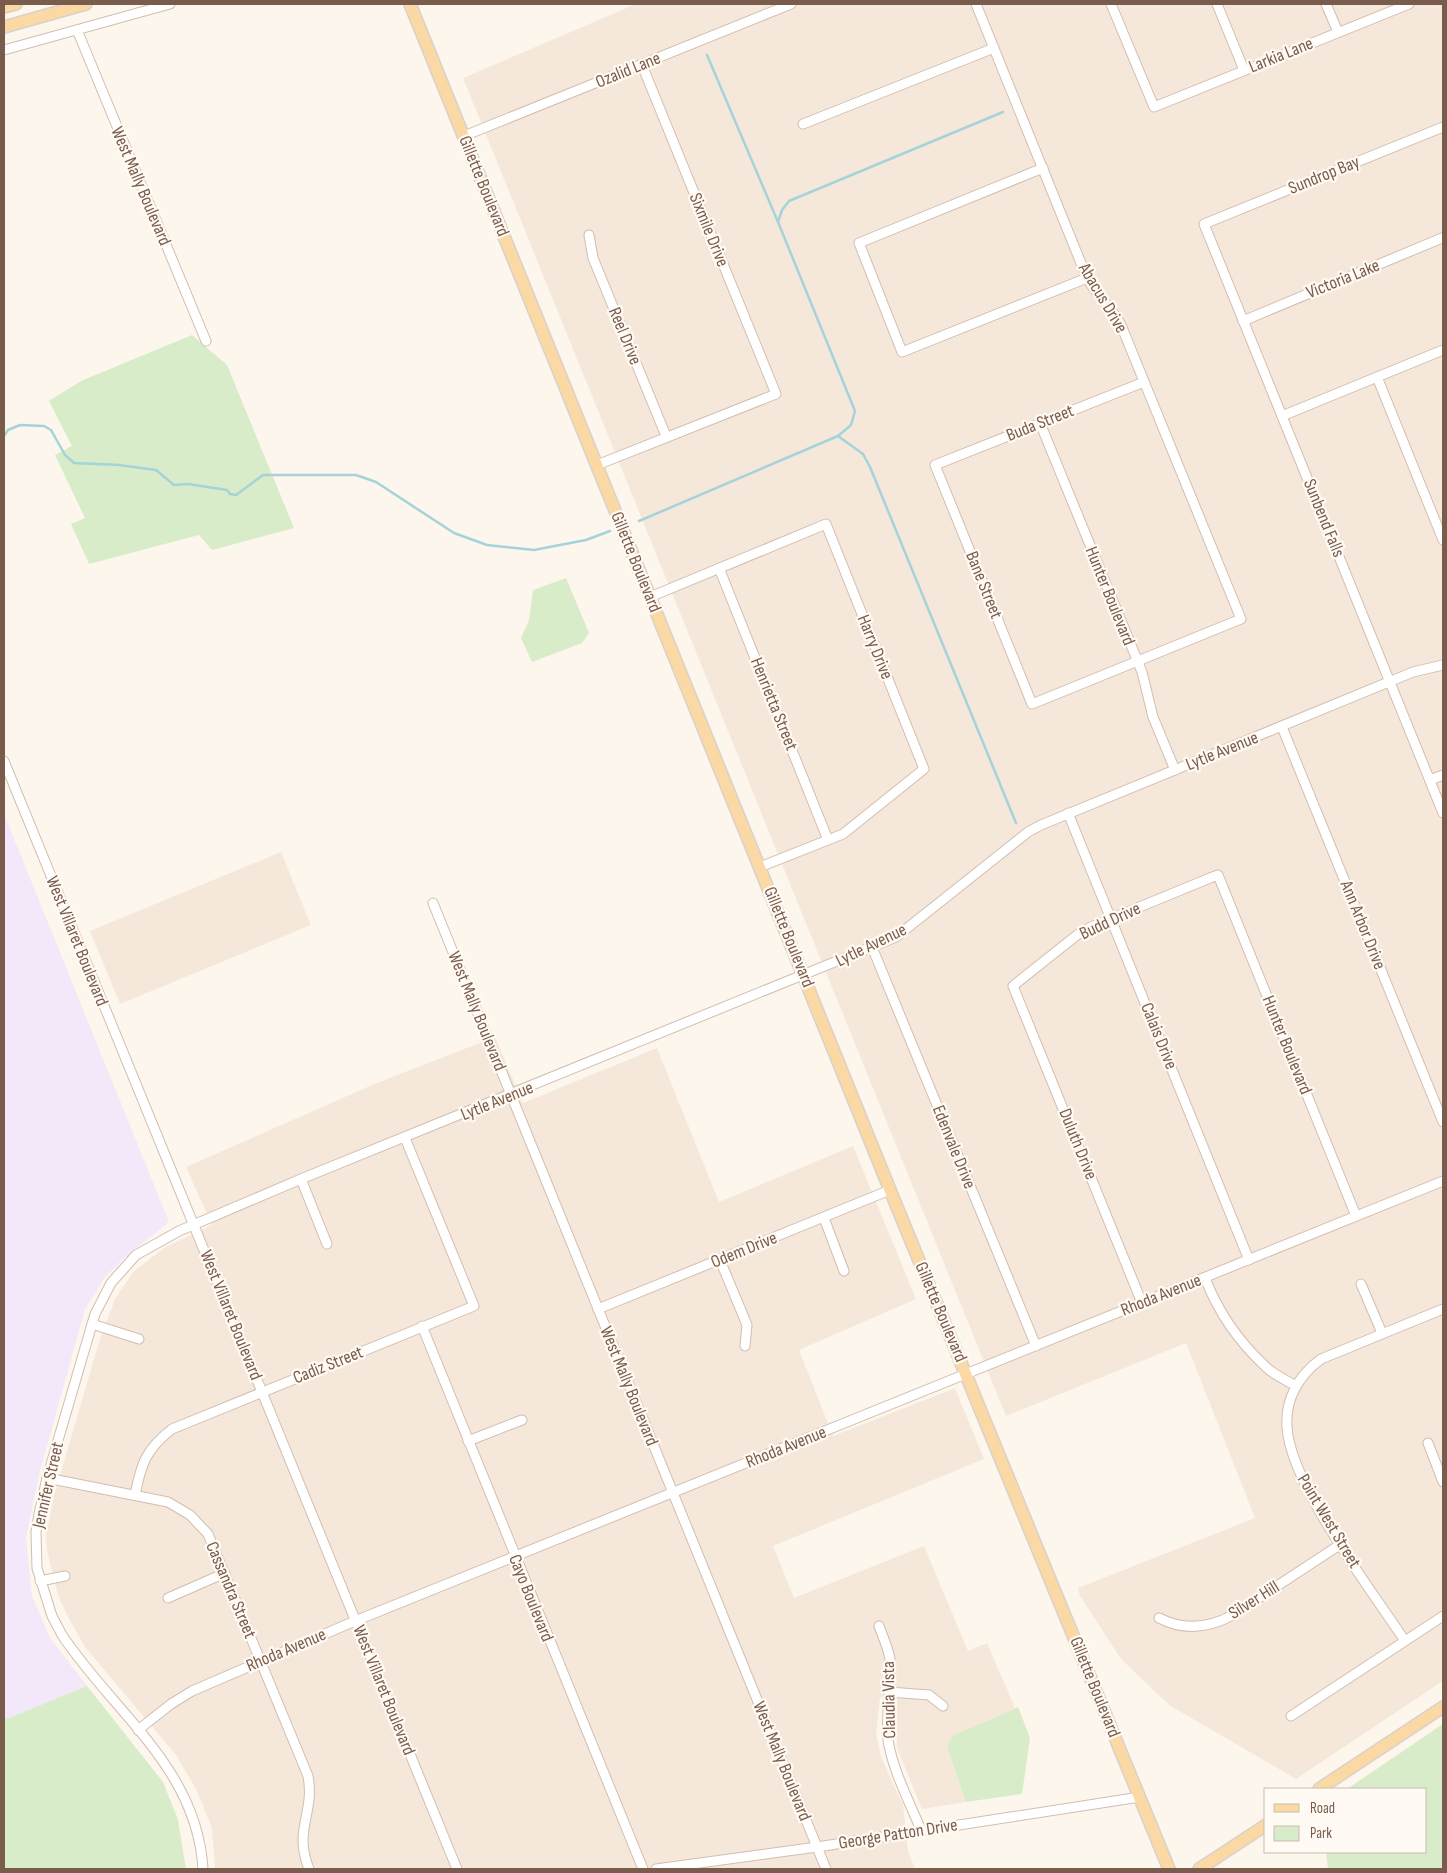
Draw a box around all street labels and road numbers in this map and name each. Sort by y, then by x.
street label: Larkia Lane [1246,33,1316,77]
street label: Ozalid Lane [592,47,664,93]
street label: West Mally Boulevard [107,123,175,249]
street label: Gillette Boulevard [454,133,514,239]
street label: Sundrop Bay [1285,151,1363,199]
street label: Sixmile Drive [685,190,733,270]
street label: Victoria Lake [1303,255,1383,303]
street label: Abacus Drive [1073,258,1132,337]
street label: Reel Drive [604,304,646,368]
street label: Buda Street [1003,400,1077,446]
street label: Sunbend Falls [1299,476,1349,560]
street label: Gillette Boulevard [606,509,666,615]
street label: Hunter Boulevard [1081,544,1139,648]
street label: Bane Street [961,548,1007,622]
street label: Harry Drive [853,612,897,682]
street label: Henrietta Street [746,654,802,754]
street label: Lytle Avenue [1183,727,1261,775]
street label: West Villaret Boulevard [41,873,113,1009]
street label: Ann Arbor Drive [1335,877,1390,972]
street label: Gillette Boulevard [759,884,819,990]
street label: Budd Drive [1076,898,1144,944]
street label: Lytle Avenue [832,919,910,971]
street label: West Mally Boulevard [443,948,511,1074]
street label: Hunter Boulevard [1258,993,1316,1097]
street label: Calais Drive [1136,1000,1182,1072]
street label: Lytle Avenue [458,1077,536,1125]
street label: Edenvale Drive [928,1102,980,1192]
street label: Duluth Drive [1054,1105,1102,1183]
street label: Odem Drive [708,1227,780,1273]
street label: West Villaret Boulevard [195,1247,267,1383]
street label: Gillette Boulevard [911,1259,971,1365]
street label: Rhoda Avenue [1118,1269,1204,1321]
street label: West Mally Boulevard [595,1323,663,1449]
street label: Cadiz Street [290,1341,366,1389]
street label: Rhoda Avenue [743,1421,829,1473]
street label: Jennifer Street [28,1439,68,1531]
street label: Point West Street [1293,1470,1366,1572]
street label: Cassandra Street [201,1539,261,1642]
street label: Cayo Boulevard [504,1551,558,1645]
street label: Silver Hill [1225,1576,1283,1624]
street label: West Villaret Boulevard [348,1622,420,1758]
street label: Rhoda Avenue [243,1624,329,1676]
street label: Gillette Boulevard [1065,1634,1125,1740]
street label: Claudia Vista [878,1661,900,1739]
street label: West Mally Boulevard [748,1698,816,1824]
street label: George Patton Drive [837,1814,959,1854]

